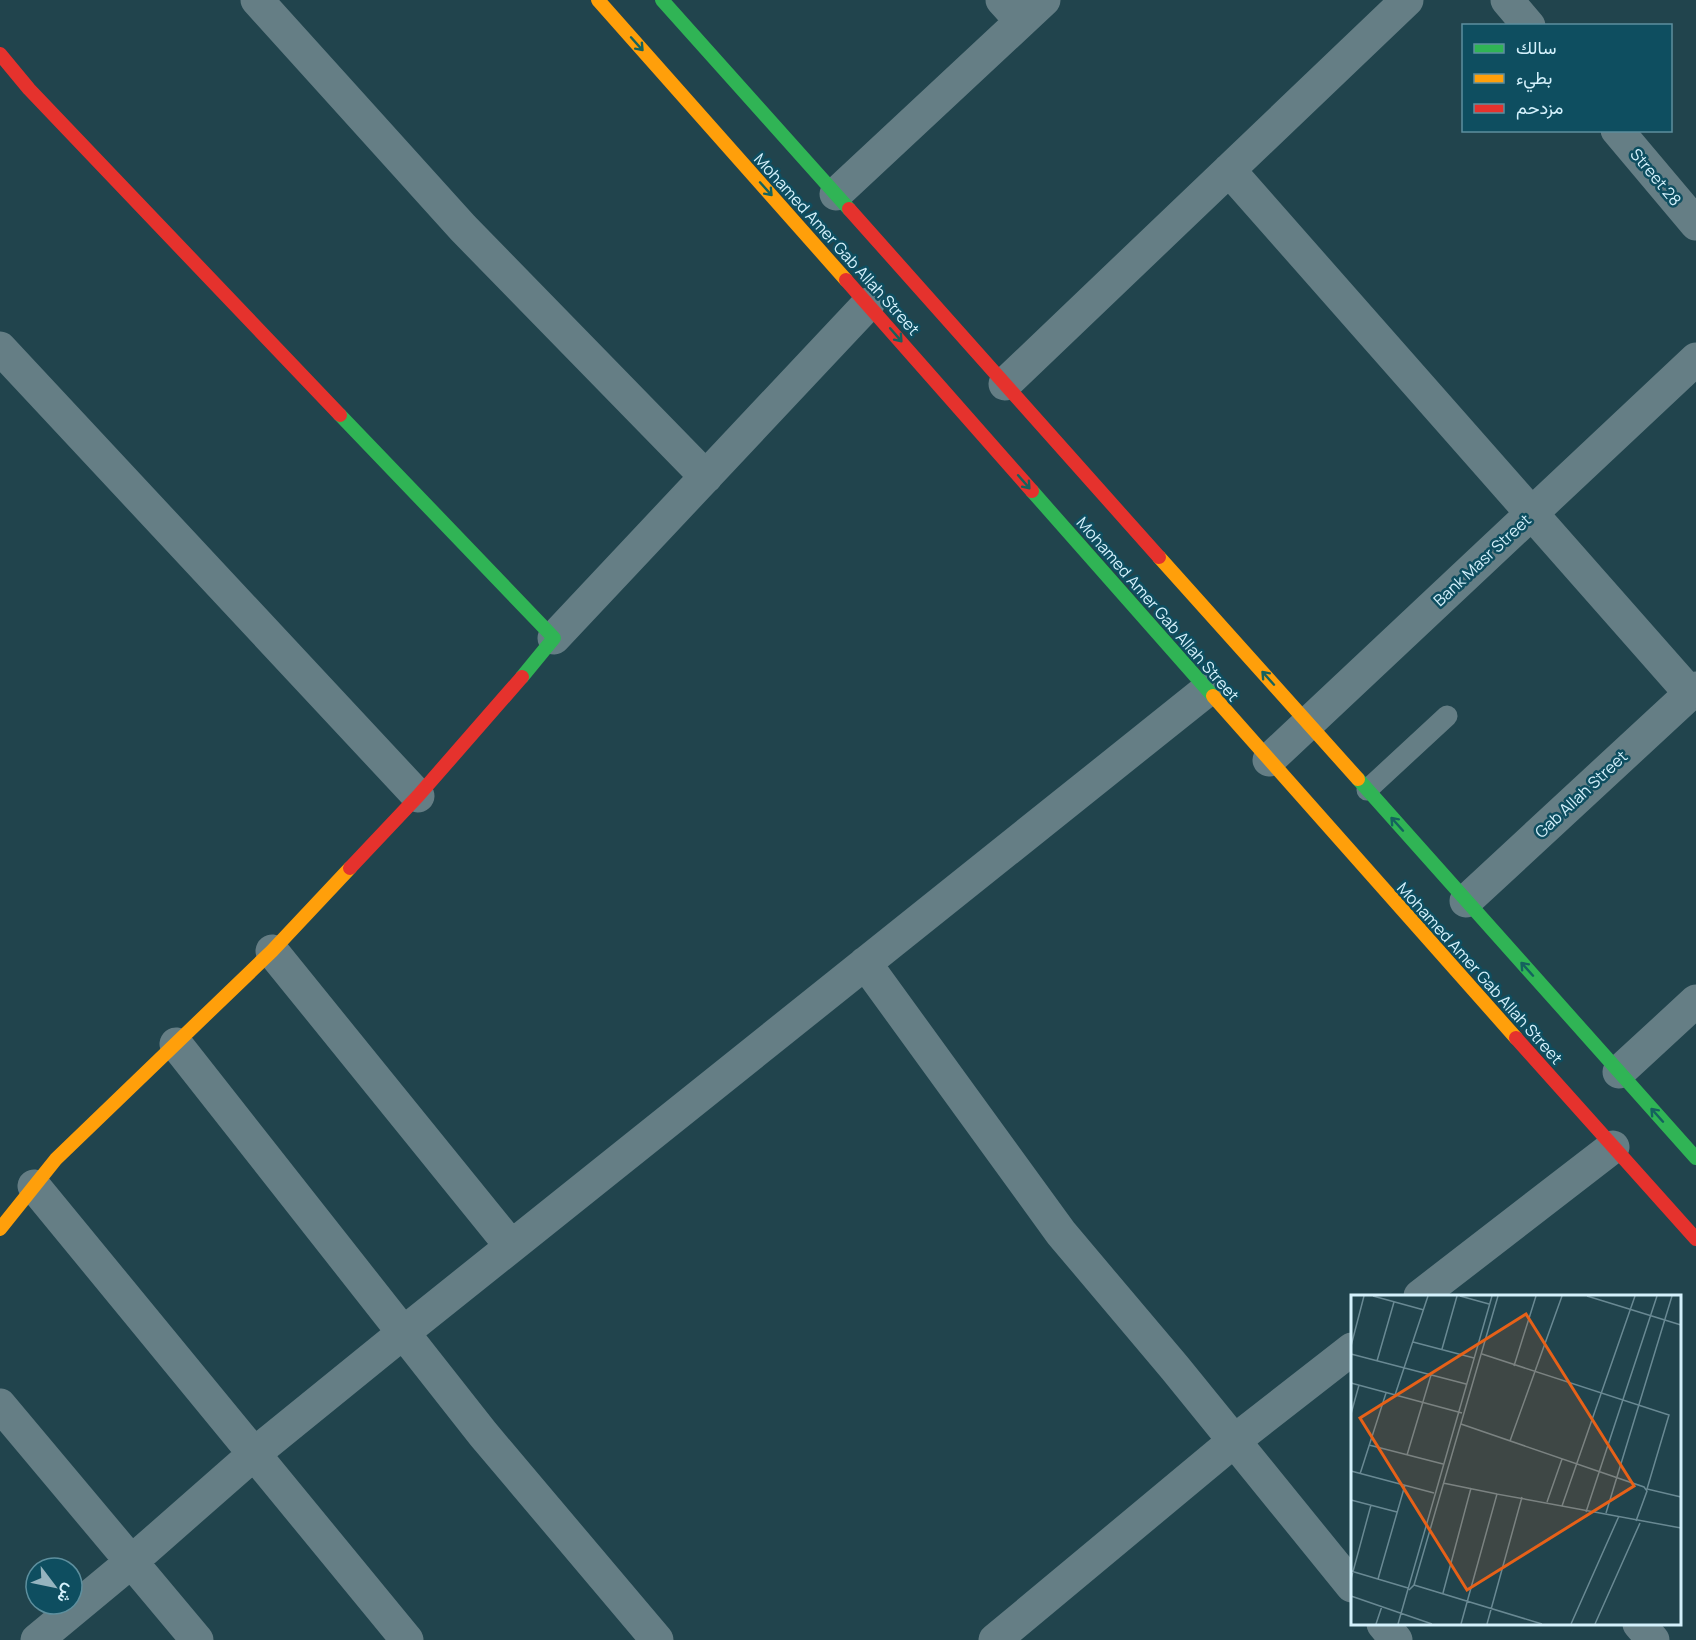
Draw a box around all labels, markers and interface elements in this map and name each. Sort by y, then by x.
legend [1462,24,1672,132]
text: سالك [1516,35,1556,59]
one-way arrow [630,36,644,51]
text: بطيء [1516,65,1552,93]
text: مزدحم [1516,95,1563,120]
street label: Street 28 [1626,144,1686,210]
street label: Mohamed Amer Gab Allah Street [749,148,925,340]
one-way arrow [759,181,773,196]
one-way arrow [889,327,903,342]
one-way arrow [1017,474,1031,489]
street label: Bank Masr Street [1428,509,1536,611]
street label: Mohamed Amer Gab Allah Street [1072,512,1244,706]
one-way arrow [1261,671,1275,686]
street label: Gab Allah Street [1530,745,1632,843]
one-way arrow [1390,816,1404,831]
street label: Mohamed Amer Gab Allah Street [1392,877,1568,1069]
one-way arrow [1520,962,1534,977]
one-way arrow [1650,1107,1664,1122]
inset map [1351,1295,1681,1625]
north arrow [24,1556,84,1616]
text: ش [52,1580,81,1608]

